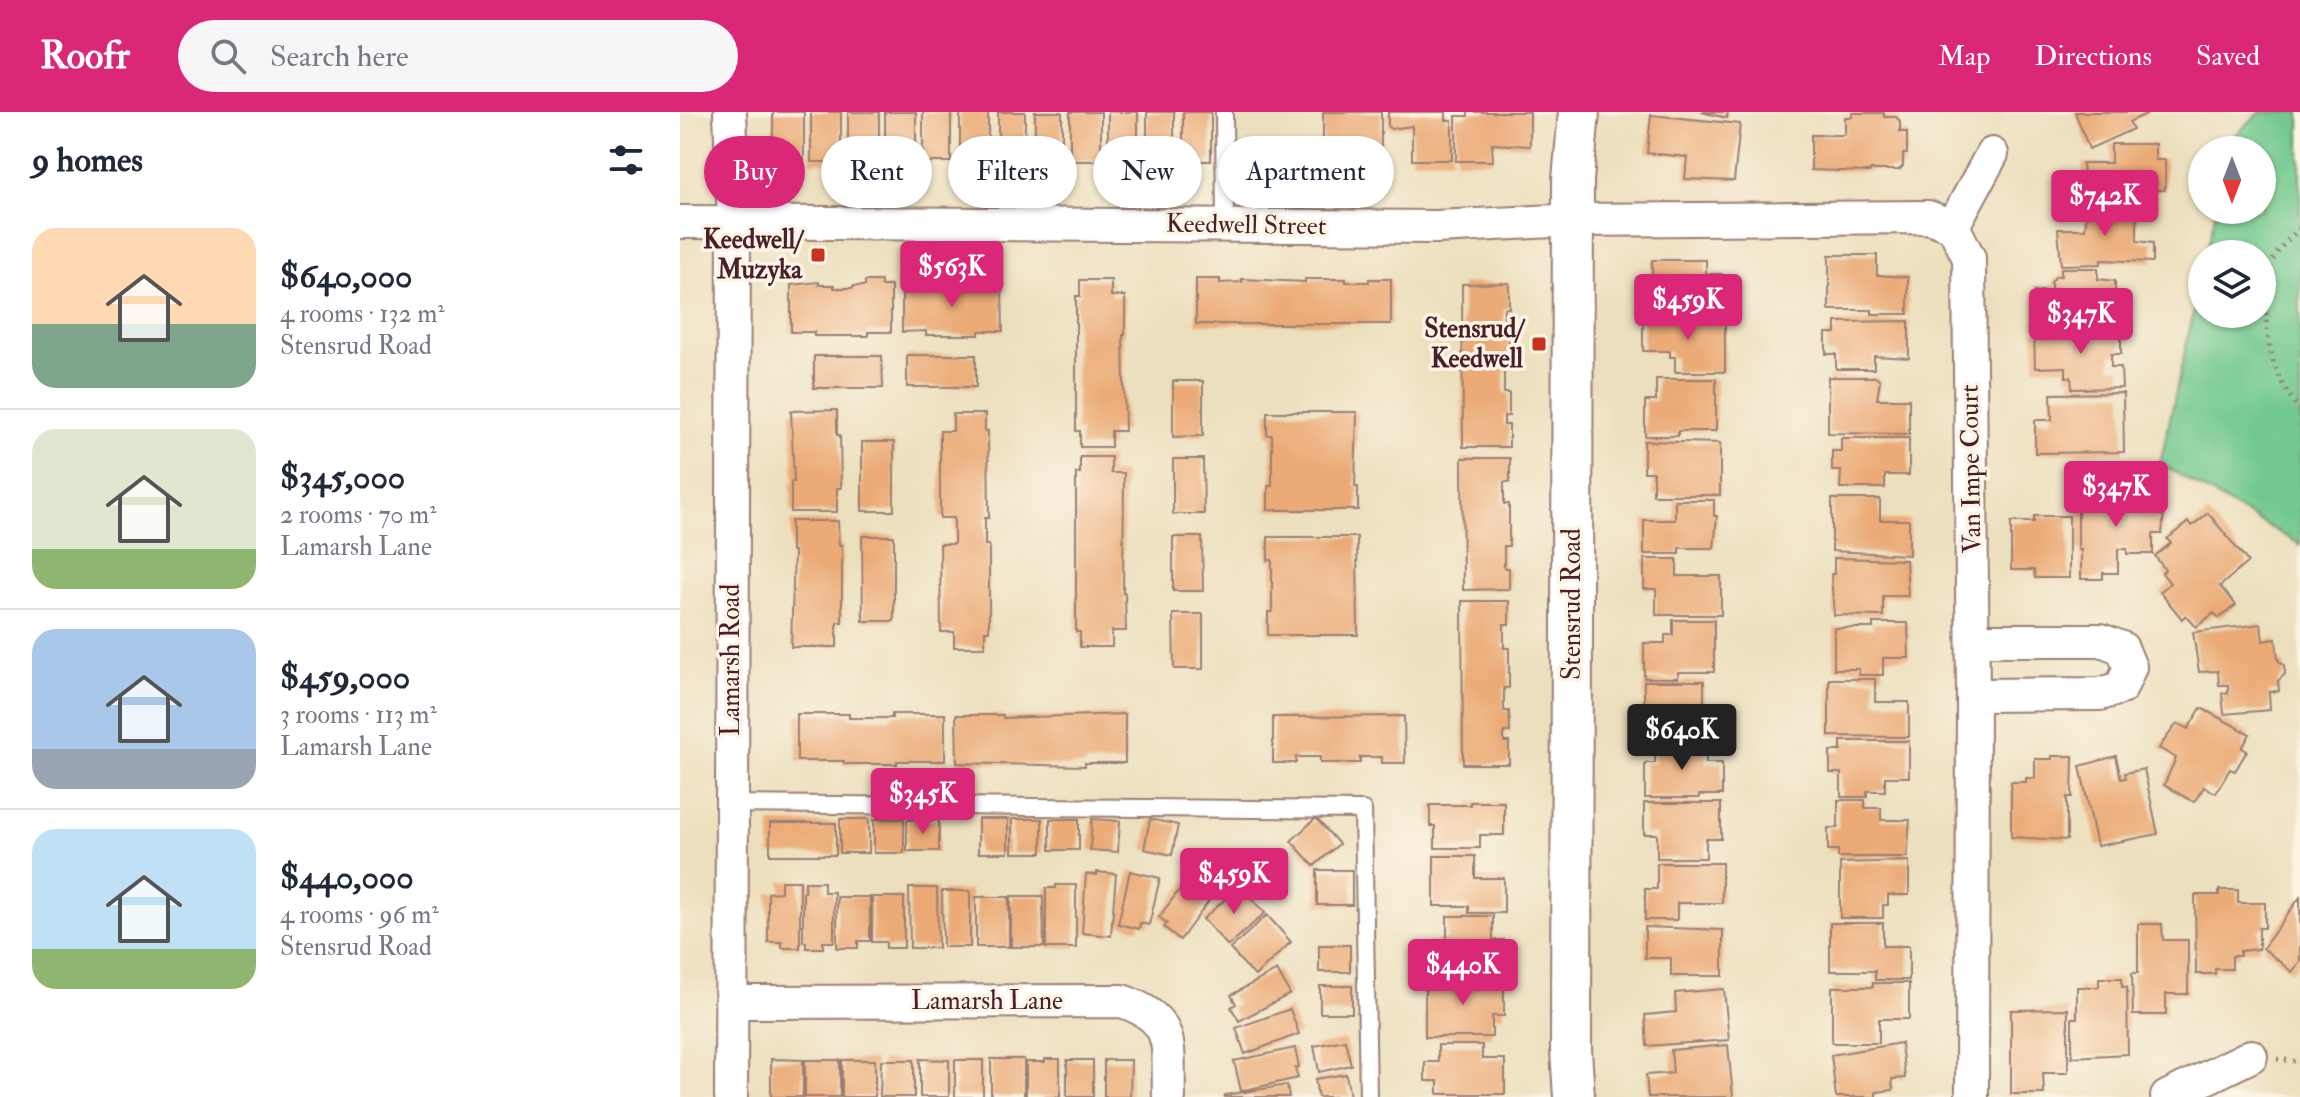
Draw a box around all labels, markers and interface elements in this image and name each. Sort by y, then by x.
search box [178,20,738,92]
text: Roofr [40,32,130,80]
icon: search [206,34,250,78]
text: Search here [270,38,409,75]
text: Map [1938,39,1991,74]
text: Directions [2035,39,2152,74]
text: Saved [2196,39,2260,74]
chip: Buy [704,136,805,208]
chip: Rent [821,136,932,208]
chip: Filters [948,136,1077,208]
chip: New [1093,136,1202,208]
chip: Apartment [1218,136,1394,208]
north arrow [2188,136,2276,224]
map controls [2188,136,2276,328]
icon: filters [604,138,648,182]
text: 9 homes [32,139,143,182]
pin: $742K [2049,170,2161,238]
text: $742K [2069,180,2141,212]
street label: Keedwell Street [1166,208,1326,242]
place label: Keedwell/ Muzyka [703,224,805,287]
button: layers [2188,240,2276,328]
pin: $563K [896,241,1008,309]
marker: Keedwell/ Muzyka [809,246,827,264]
text: $563K [918,251,986,283]
text: $640,000 [280,255,413,298]
icon: home [96,260,192,356]
pin: $459K [1632,274,1744,342]
text: $459K [1652,284,1724,316]
pin: $347K [2025,288,2137,356]
text: 4 rooms · 132 m² [280,298,445,330]
text: $347K [2047,298,2115,330]
place label: Stensrud/ Keedwell [1424,313,1526,375]
text: Stensrud Road [280,330,432,362]
marker: Stensrud/ Keedwell [1530,335,1548,353]
street label: Van Impe Court [1954,384,1989,554]
text: $345,000 [280,456,405,499]
icon: home [96,461,192,557]
pin: $347K [2060,461,2172,529]
text: $347K [2082,471,2150,503]
text: 2 rooms · 70 m² [280,499,437,531]
street label: Stensrud Road [1556,528,1588,680]
text: Lamarsh Lane [280,531,432,563]
street label: Lamarsh Road [715,584,747,736]
text: $459,000 [280,656,410,699]
icon: home [96,661,192,757]
text: 3 rooms · 113 m² [280,699,437,731]
pin: $640K [1626,704,1738,772]
text: $640K [1645,714,1719,746]
text: Lamarsh Lane [280,731,432,763]
pin: $345K [867,768,979,836]
text: $345K [889,778,957,810]
pin: $459K [1178,848,1290,916]
text: $440,000 [280,856,414,899]
text: $459K [1198,858,1270,890]
icon: home [96,861,192,957]
text: 4 rooms · 96 m² [280,899,439,931]
text: Stensrud Road [280,931,432,963]
pin: $440K [1407,939,1519,1007]
text: $440K [1426,949,1500,981]
street label: Lamarsh Lane [911,985,1063,1017]

